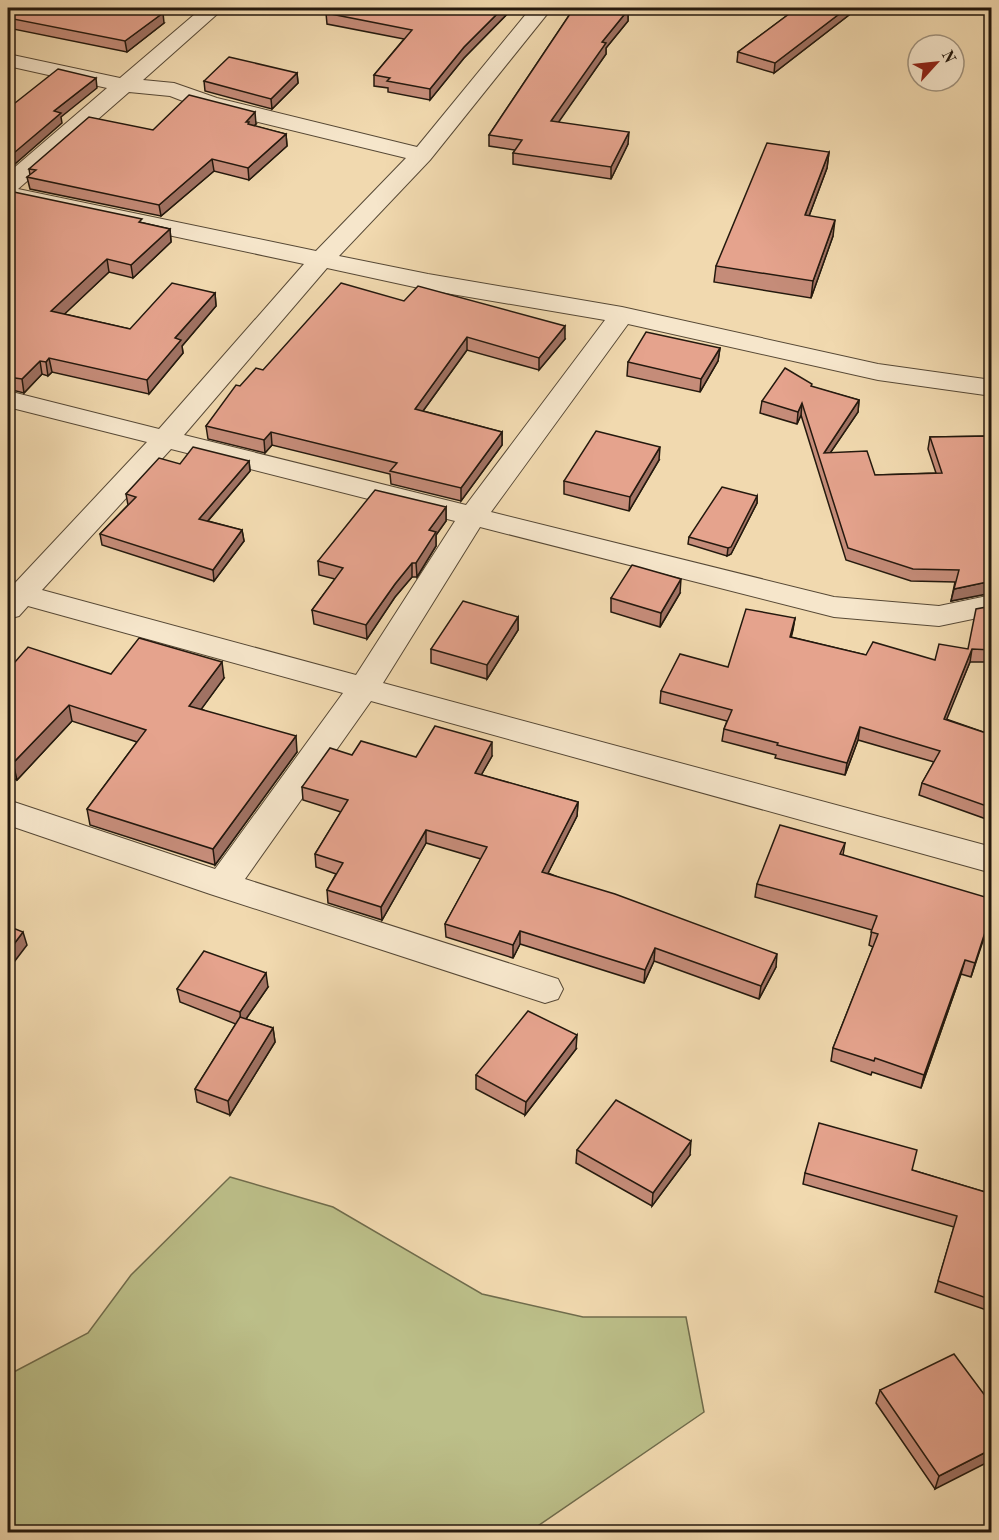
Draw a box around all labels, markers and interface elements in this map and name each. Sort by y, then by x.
north arrow [906,33,966,93]
text: N [938,48,958,67]

